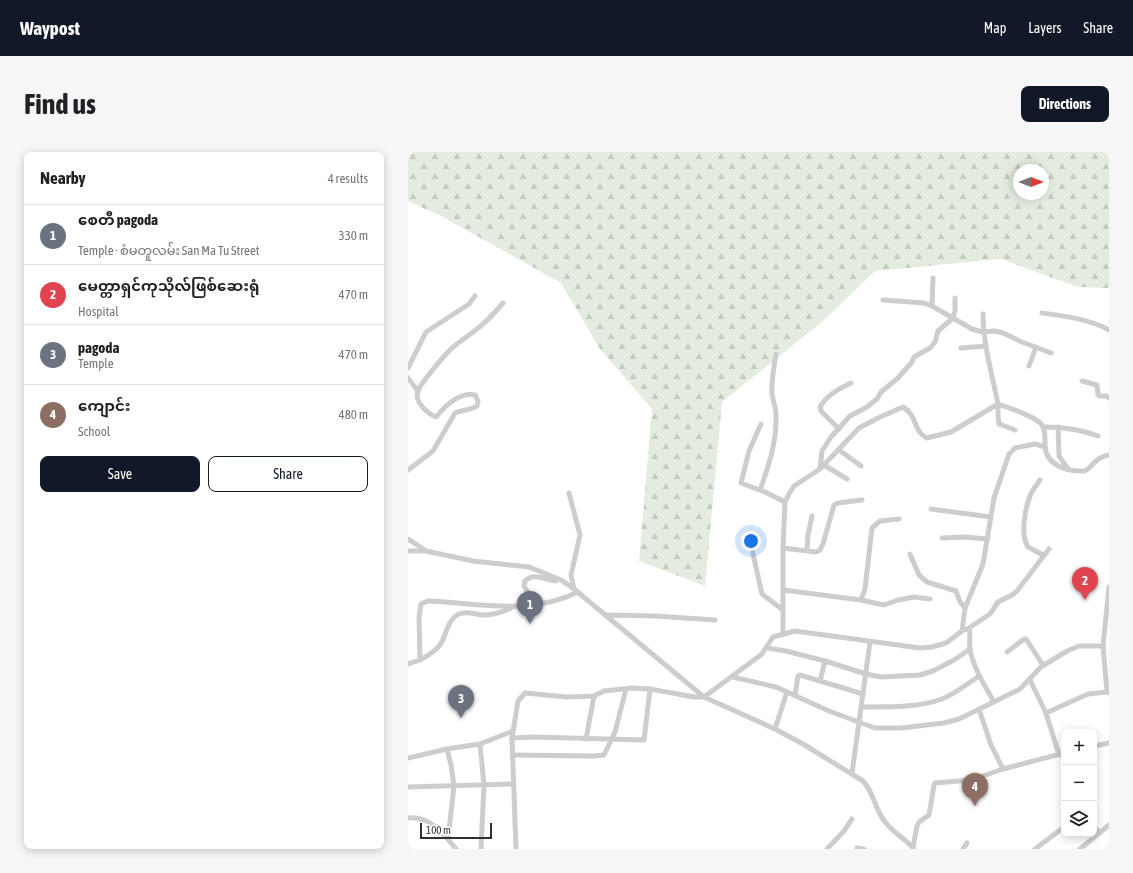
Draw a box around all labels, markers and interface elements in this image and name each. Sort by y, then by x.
text: Waypost [20,17,80,39]
text: Map [984,20,1006,36]
text: Layers [1028,20,1061,36]
text: Share [1083,20,1113,36]
button: Directions [1021,86,1109,122]
text: Find us [24,88,96,120]
north arrow [1013,164,1049,200]
text: Nearby [40,168,86,188]
text: 4 results [328,171,368,186]
text: စေတီ pagoda [78,211,158,228]
text: 1 [50,228,56,243]
text: 330 m [339,228,368,243]
text: Temple · စံမတူလမ်း San Ma Tu Street [78,243,260,258]
text: မေတ္တာရှင်ကုသိုလ်ဖြစ်ဆေးရုံ [78,277,259,294]
text: 2 [50,287,56,302]
text: 470 m [339,287,368,302]
text: Hospital [78,304,119,319]
text: pagoda [78,339,119,356]
text: 3 [50,347,56,362]
text: 470 m [339,347,368,362]
text: Temple [78,356,114,371]
text: ကျောင်း [78,397,131,414]
text: 4 [50,407,56,422]
text: 480 m [339,407,368,422]
text: School [78,424,110,439]
button: Save [40,456,200,492]
button: Share [208,456,368,492]
your location [741,531,761,551]
pin: 2 [1072,567,1098,600]
pin: 1 [517,591,543,624]
pin: 3 [448,685,474,718]
map controls [1061,729,1097,837]
button: + [1061,729,1097,765]
button: − [1061,765,1097,801]
pin: 4 [962,773,988,806]
button: layers [1061,801,1097,837]
scale bar [420,821,492,840]
text: 100 m [426,824,451,836]

